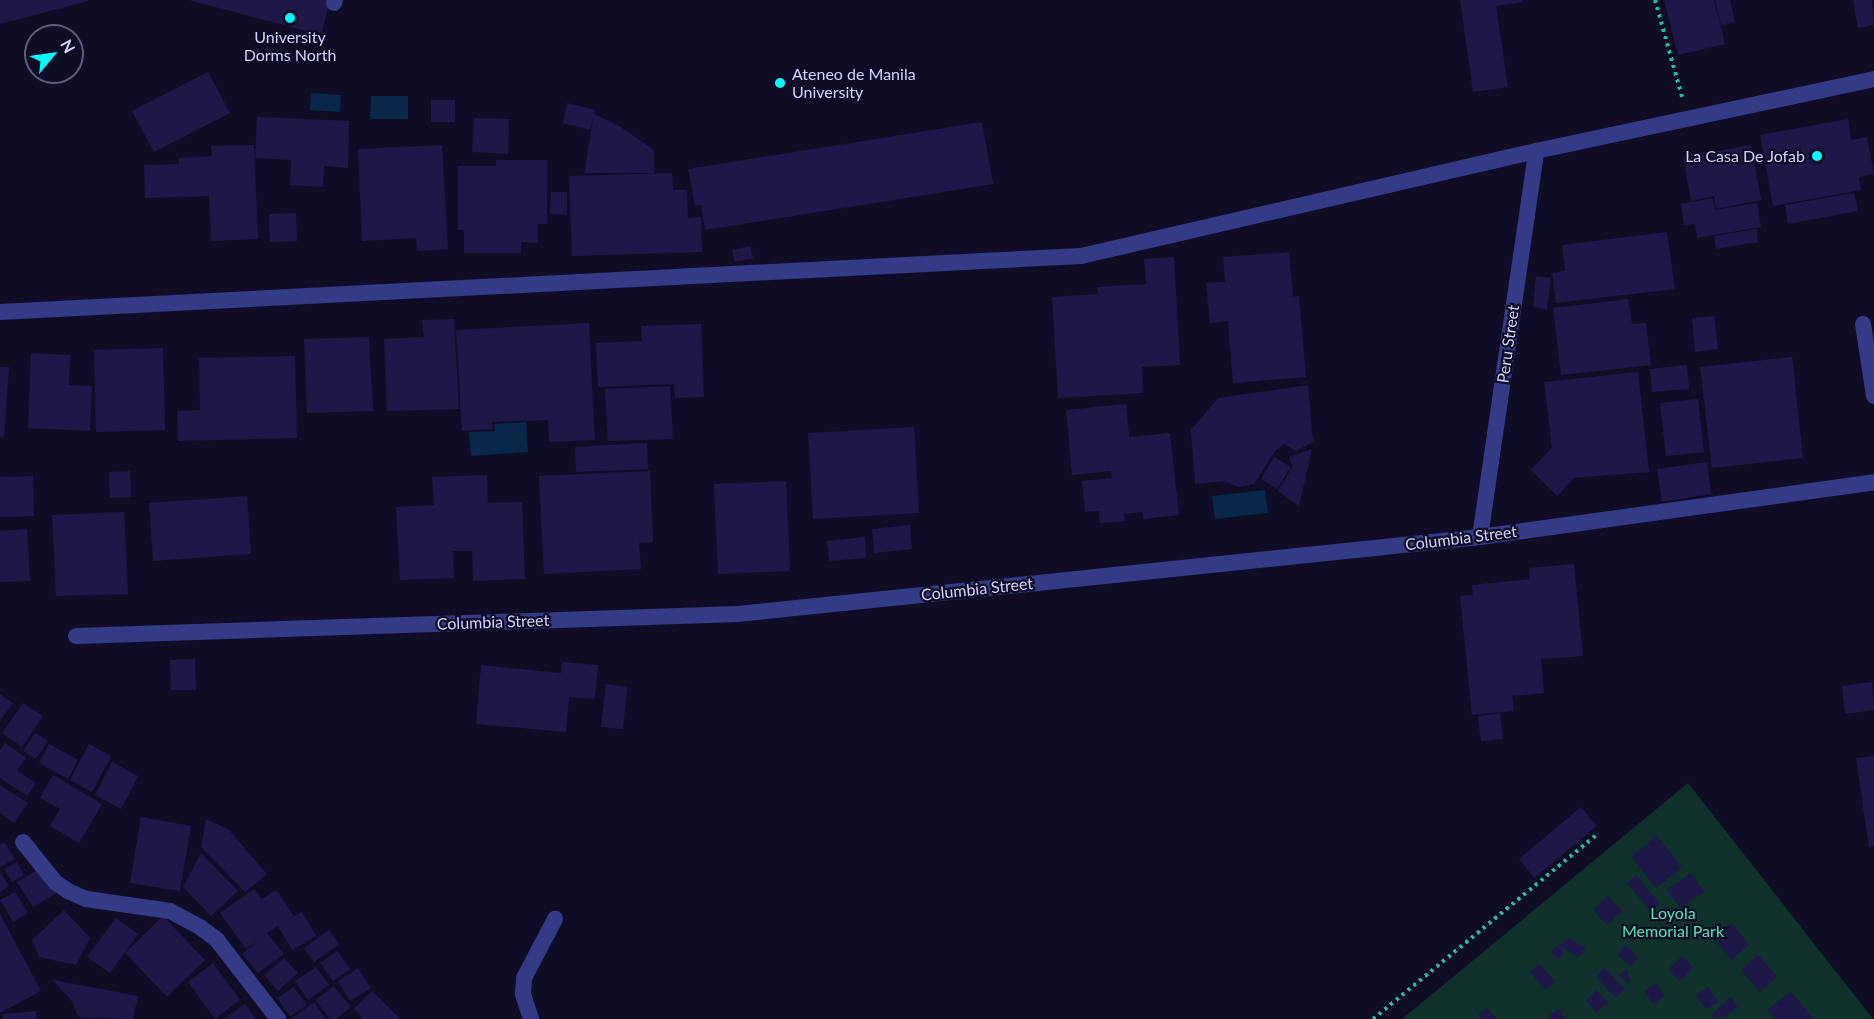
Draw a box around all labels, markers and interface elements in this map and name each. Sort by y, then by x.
marker: University Dorms North [283,11,297,25]
north arrow [24,24,84,84]
place label: University Dorms North [244,27,336,65]
text: N [57,36,80,56]
place label: Ateneo de Manila University [792,64,916,102]
marker: Ateneo de Manila University [773,76,787,90]
place label: La Casa De Jofab [1685,146,1805,166]
marker: La Casa De Jofab [1810,149,1824,163]
street label: Peru Street [1493,304,1523,384]
street label: Columbia Street [1404,522,1518,554]
street label: Columbia Street [920,574,1034,604]
street label: Columbia Street [436,610,550,634]
park label: Loyola Memorial Park [1622,903,1724,941]

